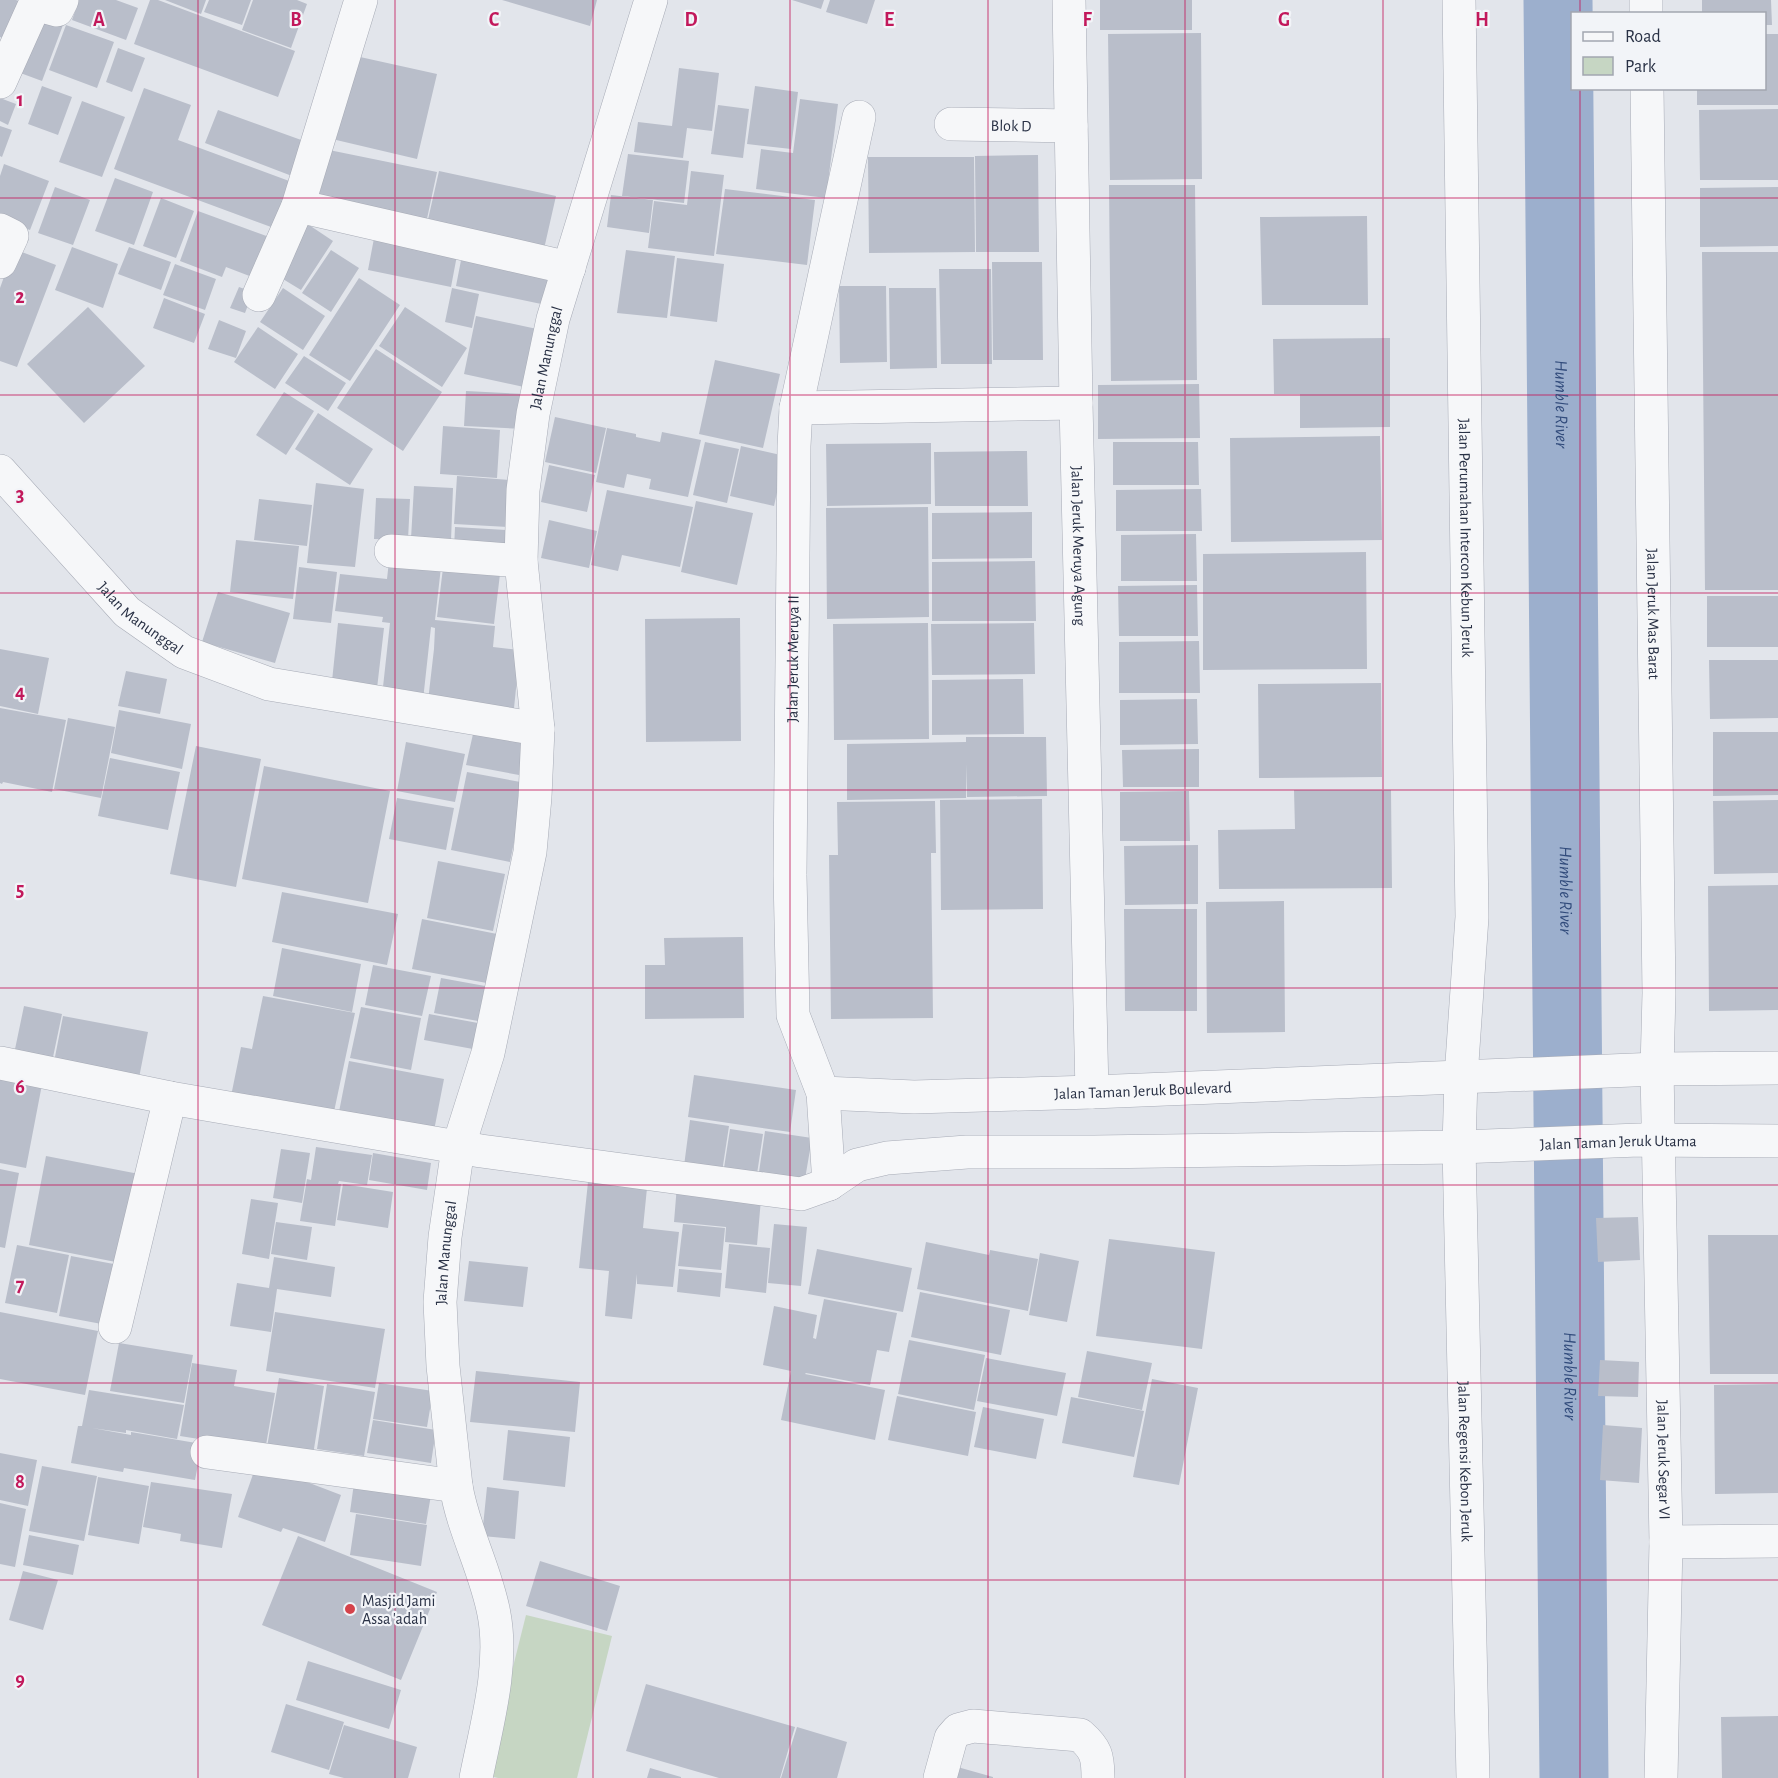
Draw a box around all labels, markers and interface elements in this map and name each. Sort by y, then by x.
text: A [93,10,105,30]
text: B [290,10,302,30]
text: C [489,10,500,30]
text: D [684,10,698,30]
text: E [884,10,894,30]
text: F [1082,10,1092,30]
text: G [1278,10,1290,30]
text: H [1475,10,1489,30]
legend [1571,12,1766,90]
text: Road [1625,28,1661,46]
text: Park [1625,58,1657,76]
text: 1 [16,90,24,110]
street label: Blok D [991,118,1031,134]
text: 2 [15,287,25,307]
street label: Jalan Manunggal [527,304,565,411]
water label: Humble River [1551,360,1570,449]
street label: Jalan Perumahan Intercon Kebun Jeruk [1456,418,1475,658]
street label: Jalan Jeruk Meruya Agung [1068,466,1088,626]
text: 3 [16,485,24,505]
street label: Jalan Jeruk Mas Barat [1644,548,1662,680]
street label: Jalan Manunggal [95,579,186,658]
street label: Jalan Jeruk Meruya II [784,595,802,723]
text: 4 [15,682,25,702]
water label: Humble River [1556,846,1574,935]
text: 5 [16,880,24,900]
text: 6 [15,1077,25,1097]
street label: Jalan Taman Jeruk Boulevard [1054,1079,1232,1102]
street label: Jalan Taman Jeruk Utama [1540,1133,1697,1153]
street label: Jalan Manunggal [433,1200,459,1305]
text: 7 [16,1275,25,1295]
water label: Humble River [1560,1332,1579,1421]
street label: Jalan Regensi Kebon Jeruk [1455,1381,1475,1543]
street label: Jalan Jeruk Segar VI [1654,1400,1673,1520]
text: 8 [15,1472,25,1492]
place label: Masjid Jami Assa 'adah [362,1593,435,1627]
marker: Masjid Jami Assa 'adah [343,1602,357,1616]
text: 9 [15,1670,25,1690]

